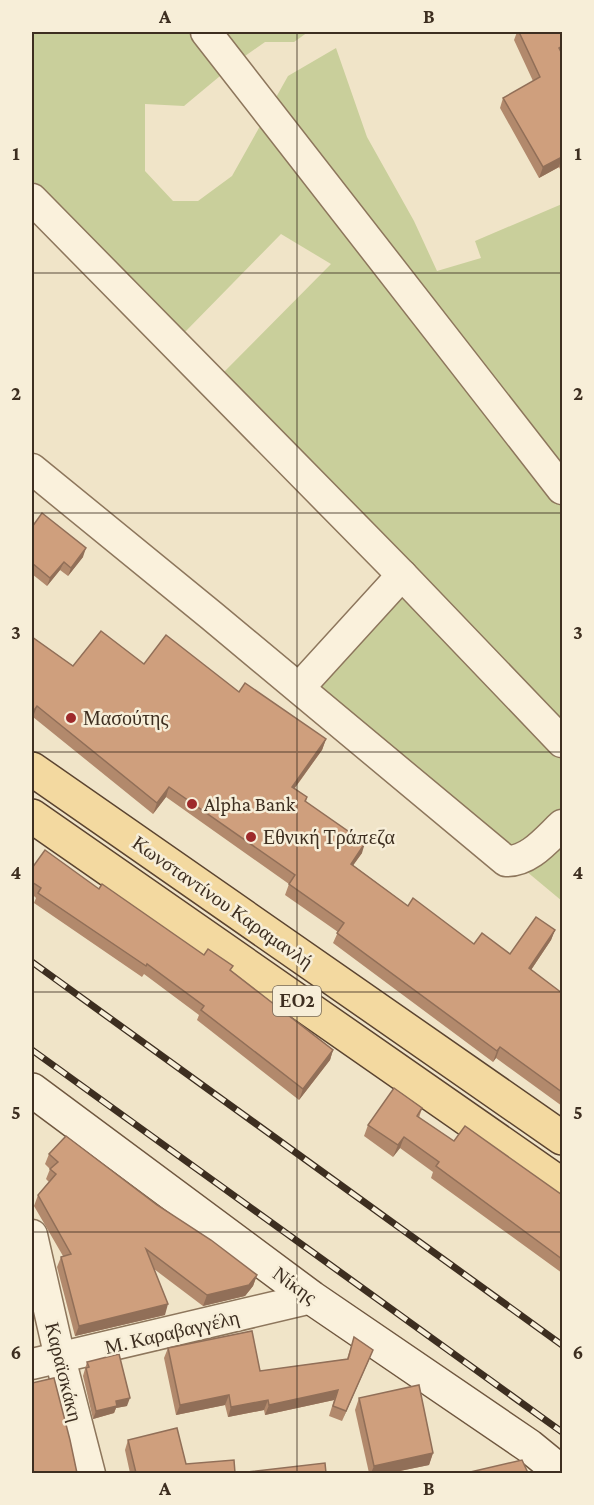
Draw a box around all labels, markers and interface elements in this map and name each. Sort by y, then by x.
text: A [158,5,172,27]
text: B [423,5,435,27]
text: 1 [12,142,20,164]
text: 1 [574,142,582,164]
text: 2 [11,382,21,404]
text: 2 [573,382,583,404]
text: 3 [11,621,21,643]
text: 3 [573,621,583,643]
place label: Μασούτης [83,707,168,730]
marker: Μασούτης [64,711,78,725]
place label: Alpha Bank [204,793,296,816]
marker: Alpha Bank [185,797,199,811]
place label: Εθνική Τράπεζα [263,826,396,849]
marker: Εθνική Τράπεζα [244,830,258,844]
street label: Κωνσταντίνου Καραμανλή [128,831,317,974]
text: 4 [11,861,22,883]
text: 4 [573,861,584,883]
road number: ΕΟ2 [273,986,321,1016]
text: 5 [11,1101,21,1123]
text: 5 [573,1101,583,1123]
street label: Νίκης [268,1262,321,1309]
street label: Μ. Καραβαγγέλη [103,1306,242,1359]
street label: Καραϊσκάκη [40,1320,87,1424]
text: 6 [11,1341,21,1363]
text: 6 [573,1341,583,1363]
text: A [158,1477,172,1499]
text: B [423,1477,435,1499]

